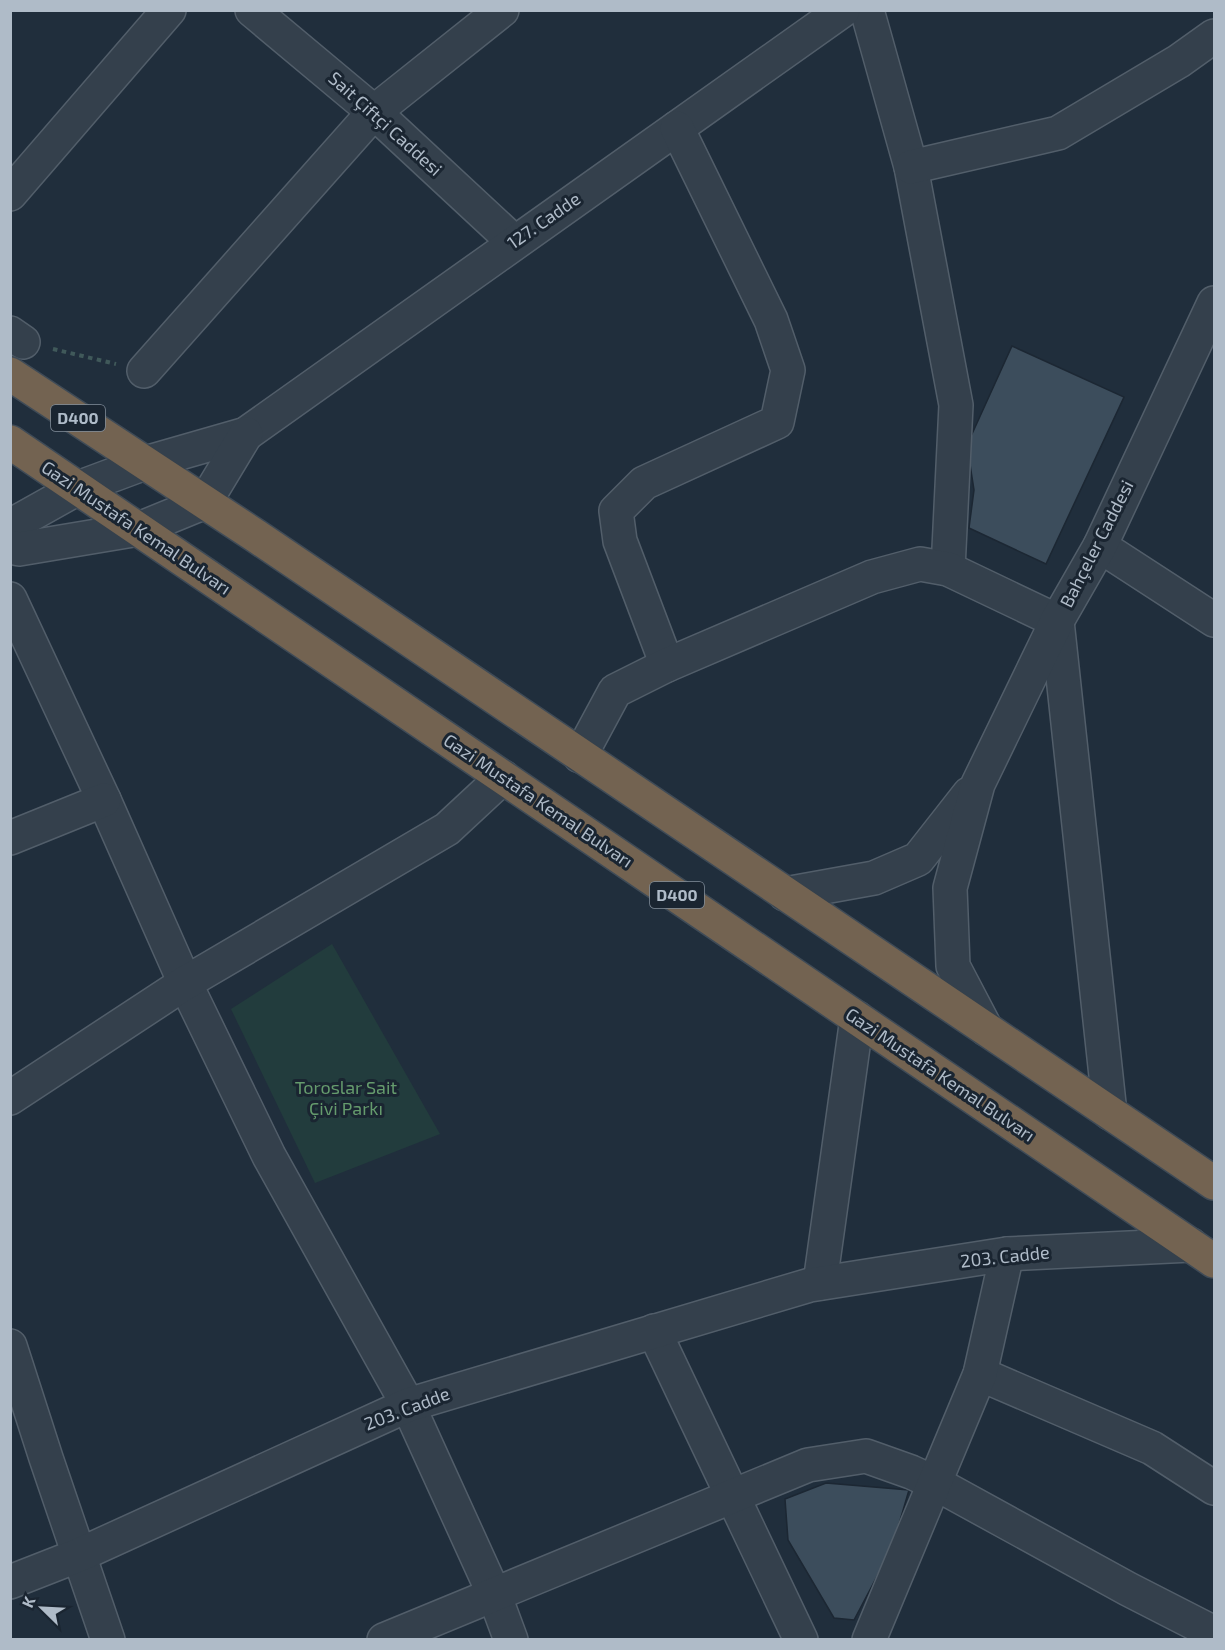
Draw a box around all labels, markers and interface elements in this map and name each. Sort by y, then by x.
street label: Sait Çiftçi Caddesi [324,67,447,181]
street label: 127. Cadde [503,187,584,253]
road number: D400 [51,405,105,431]
street label: Gazi Mustafa Kemal Bulvarı [38,456,235,599]
street label: Bahçeler Caddesi [1055,476,1139,611]
street label: Gazi Mustafa Kemal Bulvarı [440,729,637,872]
road number: D400 [650,882,704,908]
street label: Gazi Mustafa Kemal Bulvarı [842,1003,1039,1146]
park label: Toroslar Sait Çivi Parkı [295,1076,397,1120]
street label: 203. Cadde [959,1240,1051,1272]
street label: 203. Cadde [361,1382,452,1434]
north arrow [12,1578,72,1638]
text: K [17,1592,39,1610]

